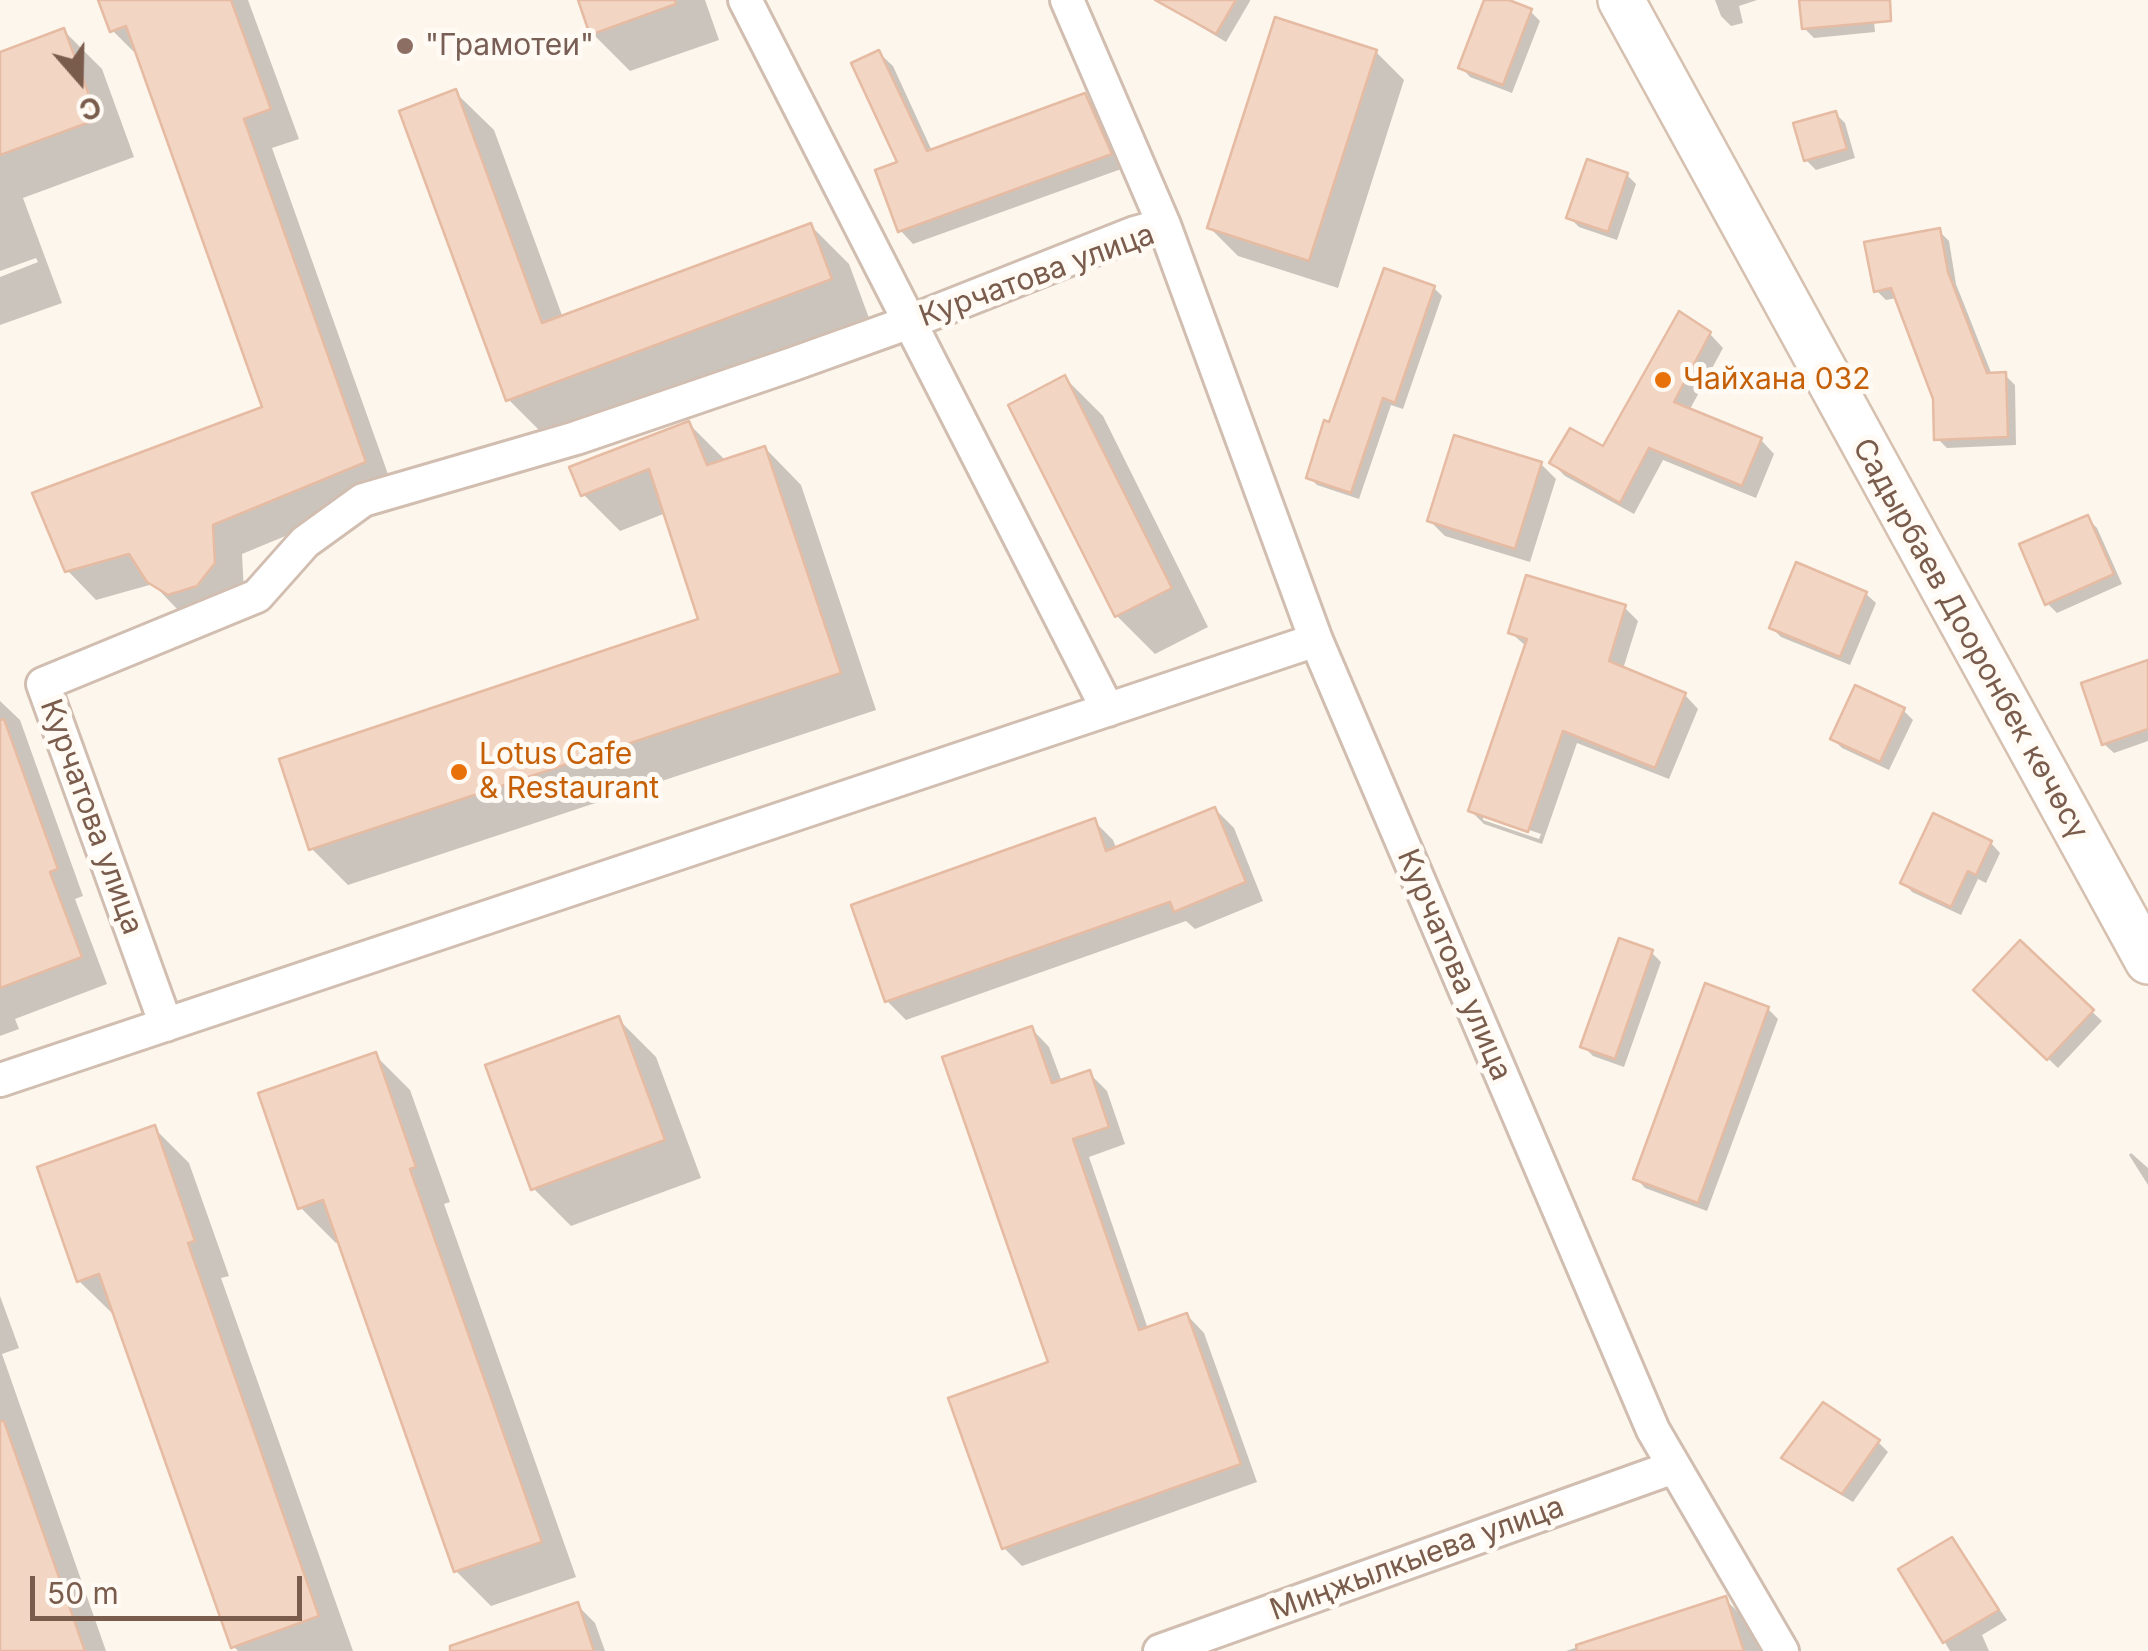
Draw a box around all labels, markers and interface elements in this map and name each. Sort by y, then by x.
place label: "Грамотеи" [425,28,594,64]
north arrow [30,30,130,130]
marker: "Грамотеи" [394,35,416,57]
text: С [75,89,106,128]
street label: Курчатова улица [915,217,1159,335]
place label: Чайхана 032 [1683,362,1871,398]
marker: Чайхана 032 [1652,369,1674,391]
street label: Садырбаев Дооронбек көчөсү [1845,432,2095,846]
street label: Курчатова улица [32,695,150,939]
place label: Lotus Cafe & Restaurant [479,737,659,808]
marker: Lotus Cafe & Restaurant [448,761,470,783]
street label: Курчатова улица [1389,844,1519,1086]
street label: Миңжылкыева улица [1265,1489,1569,1629]
scale bar [35,1556,308,1618]
text: 50 m [47,1575,119,1611]

